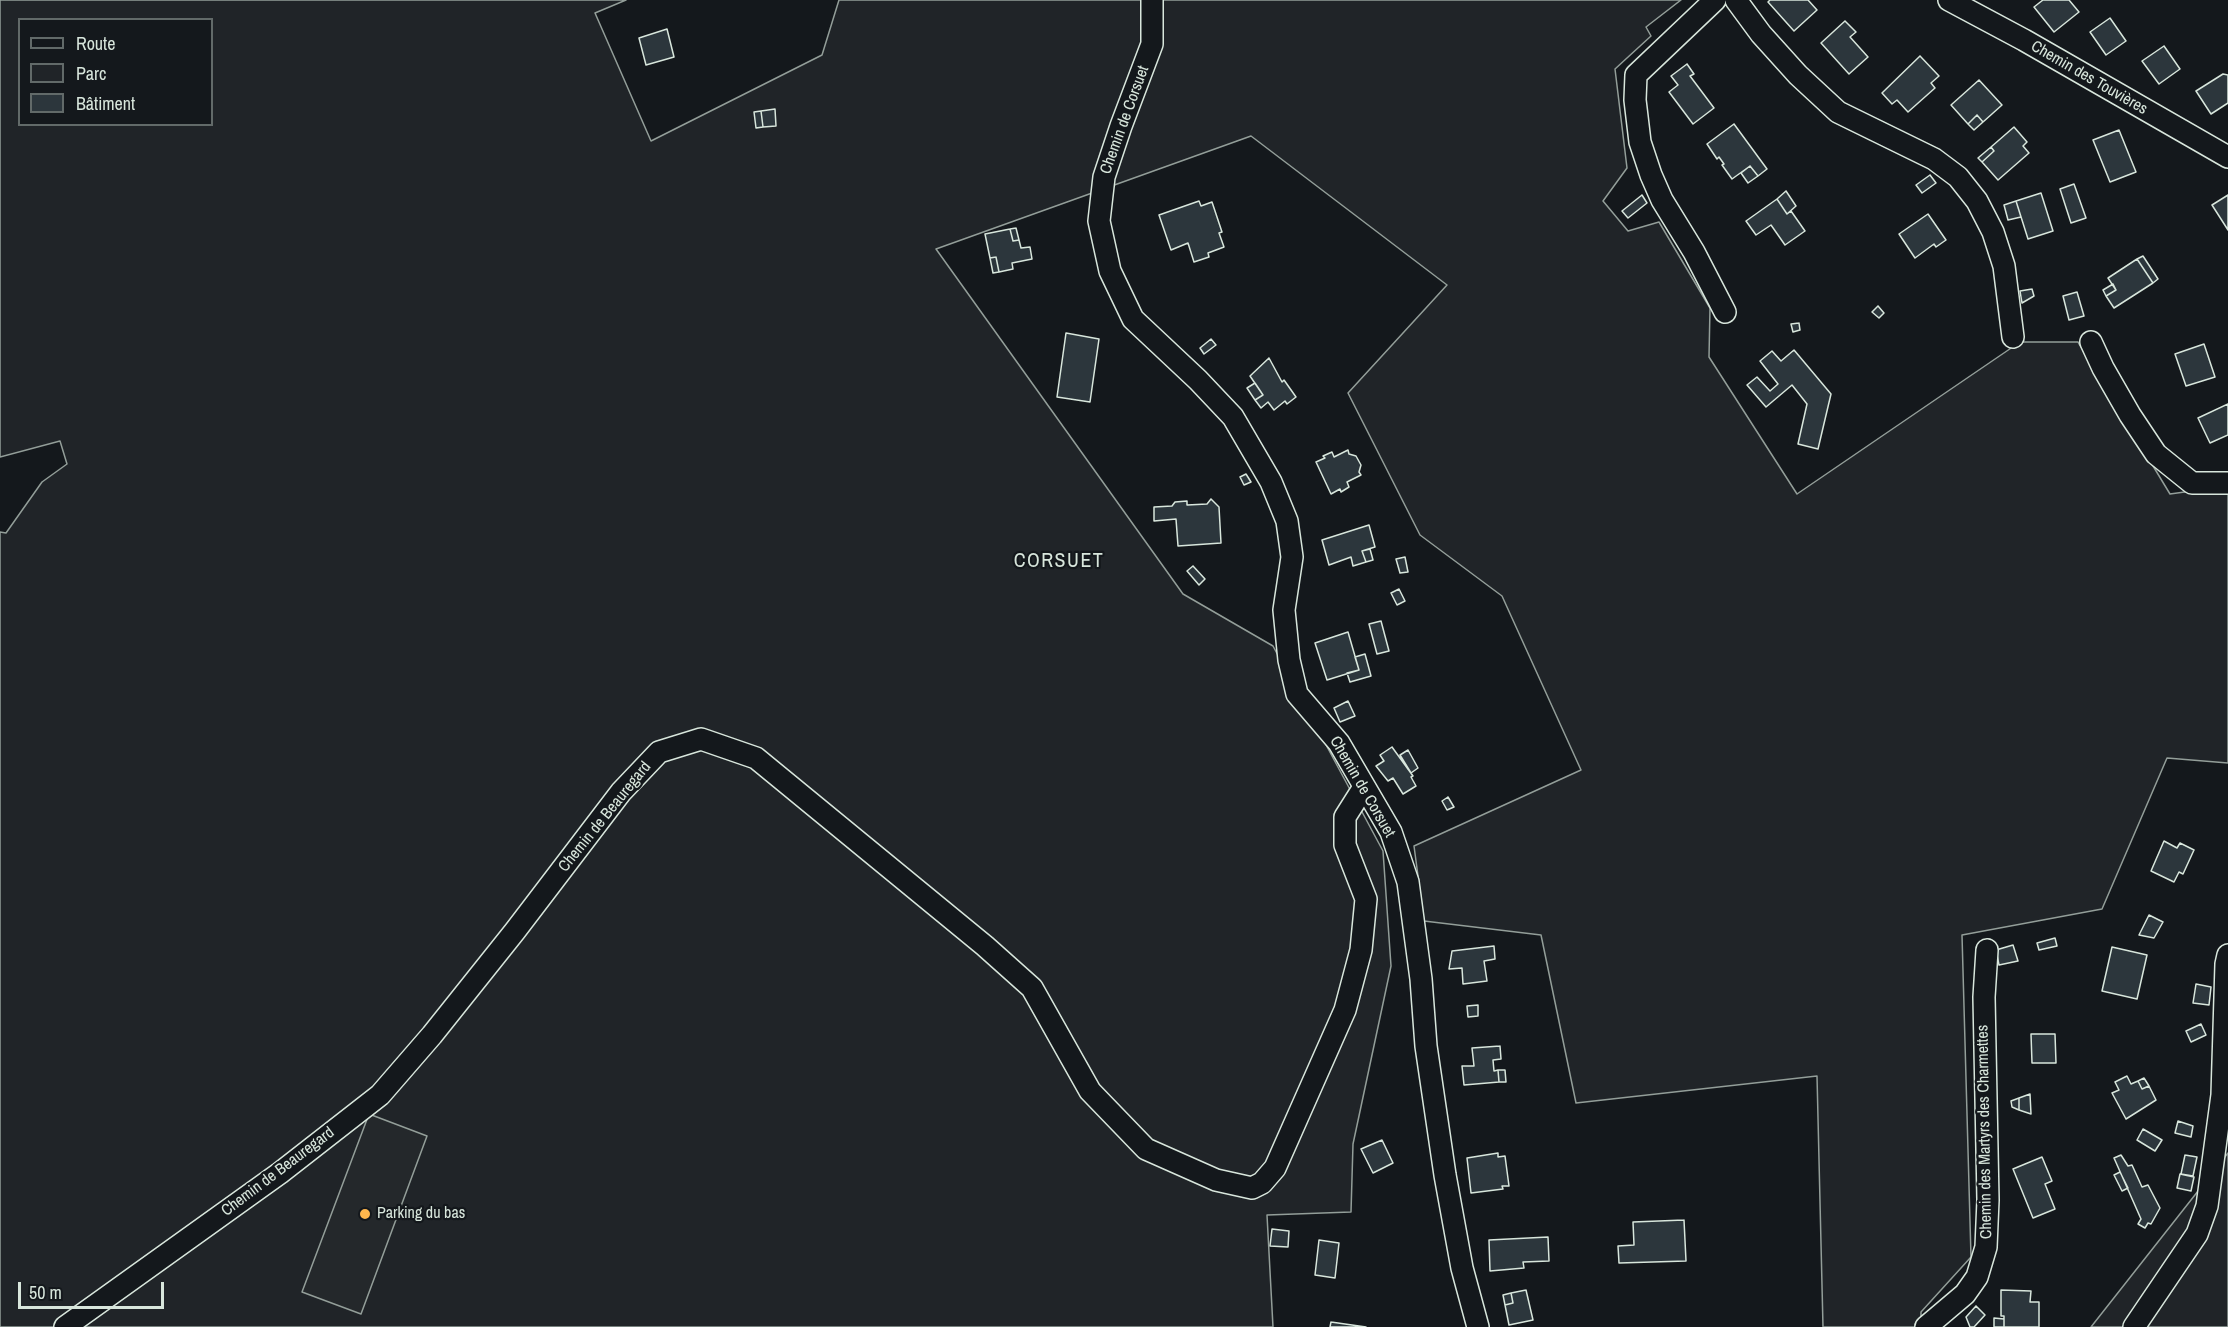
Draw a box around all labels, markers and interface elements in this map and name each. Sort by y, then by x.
legend [18,18,213,126]
text: Route [76,31,115,56]
street label: Chemin des Touvières [2027,37,2151,119]
text: Parc [76,61,106,86]
street label: Chemin de Corsuet [1097,63,1153,177]
text: Bâtiment [76,91,135,116]
district label: CORSUET [1014,550,1104,574]
street label: Chemin de Corsuet [1325,733,1399,841]
street label: Chemin de Beauregard [555,758,655,876]
street label: Chemin des Martyrs des Charmettes [1974,1025,1996,1239]
street label: Chemin de Beauregard [218,1123,338,1221]
place label: Parking du bas [377,1204,465,1224]
marker: Parking du bas [358,1207,372,1221]
scale bar [21,1270,166,1308]
text: 50 m [29,1280,62,1305]

